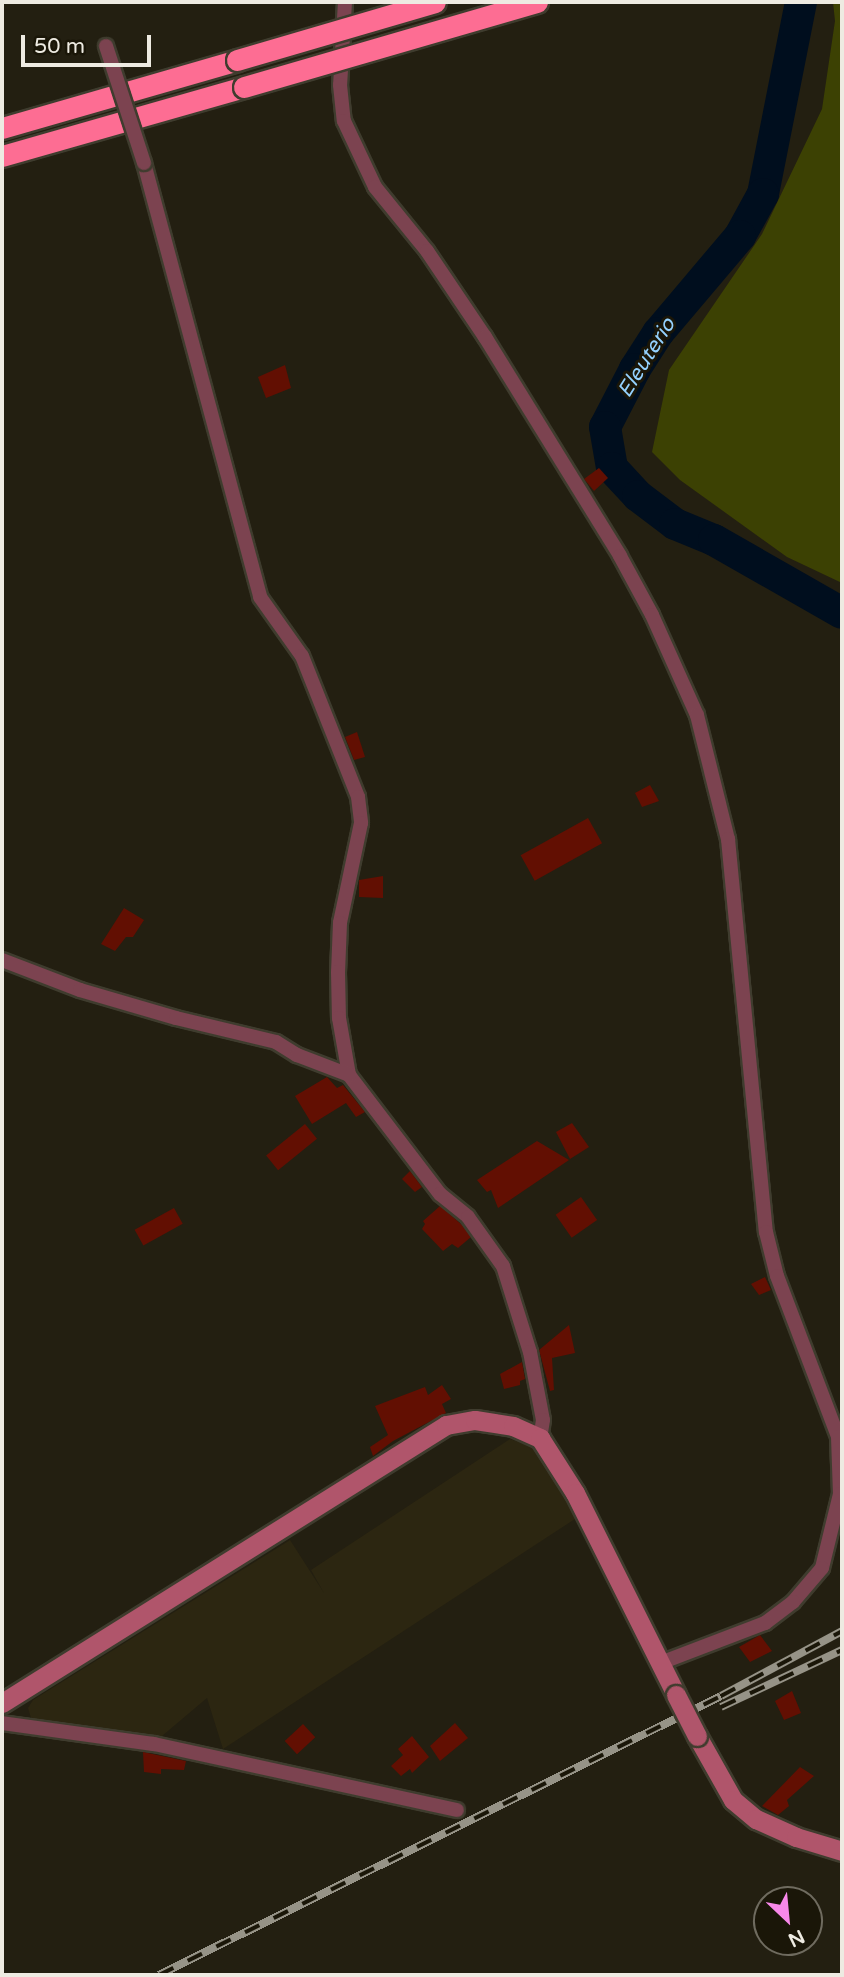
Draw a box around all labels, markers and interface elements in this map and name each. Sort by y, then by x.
scale bar [24,21,154,65]
text: 50 m [34,34,85,59]
water label: Eleuterio [613,314,681,402]
north arrow [753,1886,823,1956]
text: N [785,1925,808,1951]

